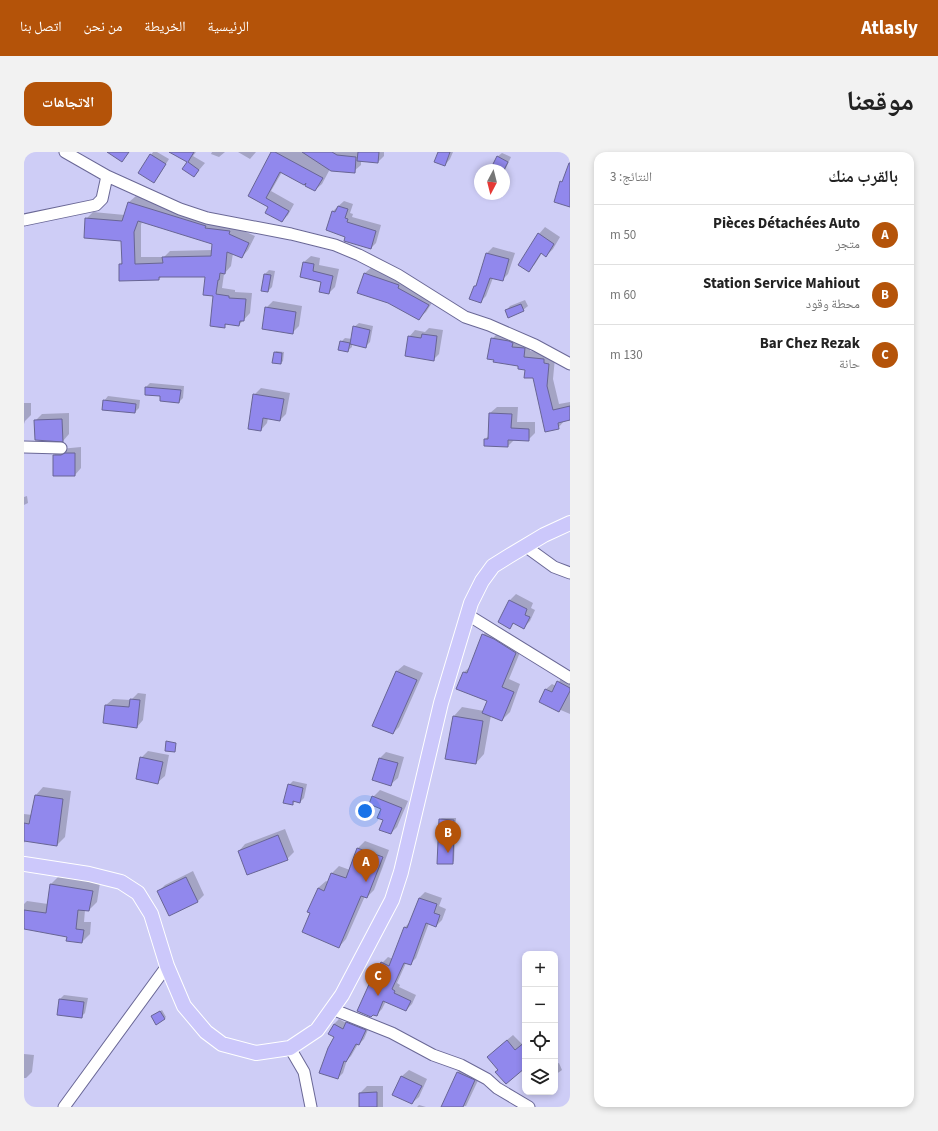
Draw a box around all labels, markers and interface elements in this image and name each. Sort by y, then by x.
text: Atlasly [861,15,918,42]
text: اتصل بنا [20,17,62,37]
text: من نحن [84,17,122,37]
text: الخريطة [144,17,186,37]
text: الرئيسية [208,17,249,37]
text: موقعنا [846,81,914,121]
button: الاتجاهات [24,82,112,126]
north arrow [474,164,510,200]
text: بالقرب منك [828,165,898,189]
text: النتائج: 3 [610,168,652,186]
text: Pièces Détachées Auto [713,213,860,234]
text: 50 m [610,226,636,244]
text: A [881,226,889,244]
text: متجر [835,235,860,253]
text: Station Service Mahiout [703,273,860,294]
text: 60 m [610,286,636,304]
text: B [881,286,889,304]
text: محطة وقود [806,295,860,313]
text: Bar Chez Rezak [760,333,860,354]
text: 130 m [610,346,643,364]
text: C [881,346,889,364]
text: حانة [839,355,860,373]
your location [355,801,375,821]
pin: B [435,820,461,853]
pin: A [353,849,379,882]
map controls [522,951,558,1095]
button: + [522,951,558,987]
pin: C [365,963,391,996]
button: − [522,987,558,1023]
button: locate [522,1023,558,1059]
button: layers [522,1059,558,1095]

